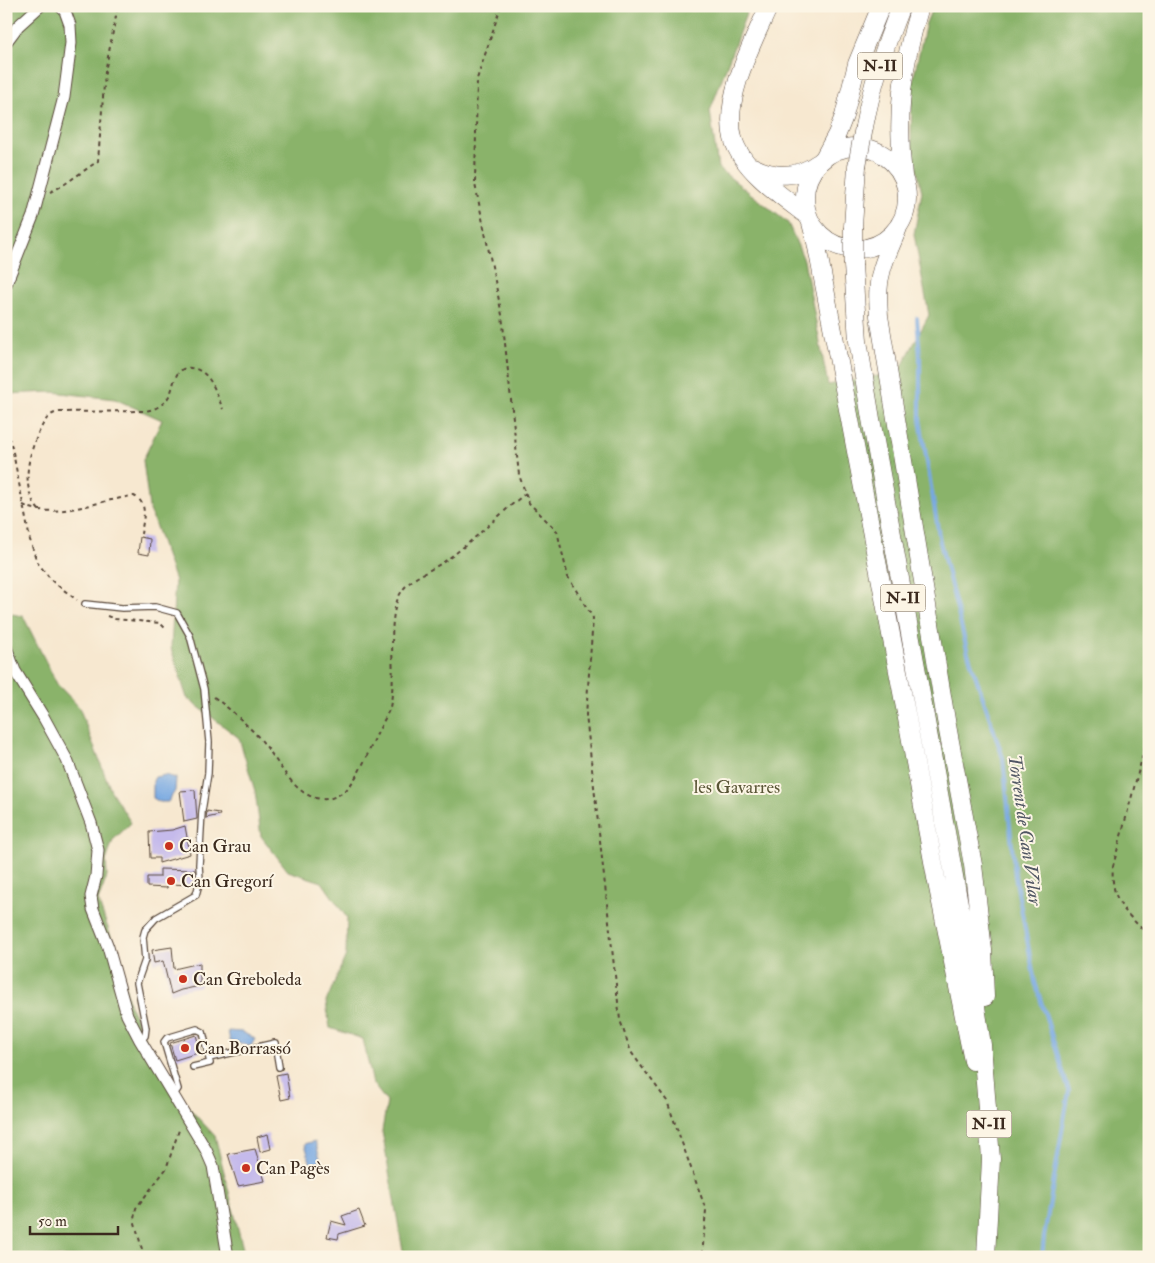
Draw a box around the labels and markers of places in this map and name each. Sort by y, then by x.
place label: Can Grau [179,835,251,858]
marker: Can Grau [163,840,175,852]
place label: Can Gregorí [181,870,274,893]
marker: Can Gregorí [165,875,177,887]
place label: Can Greboleda [193,968,302,991]
marker: Can Greboleda [177,973,189,985]
place label: Can Borrassó [195,1037,291,1060]
marker: Can Borrassó [179,1042,191,1054]
place label: Can Pagès [256,1157,330,1180]
marker: Can Pagès [240,1162,252,1174]

